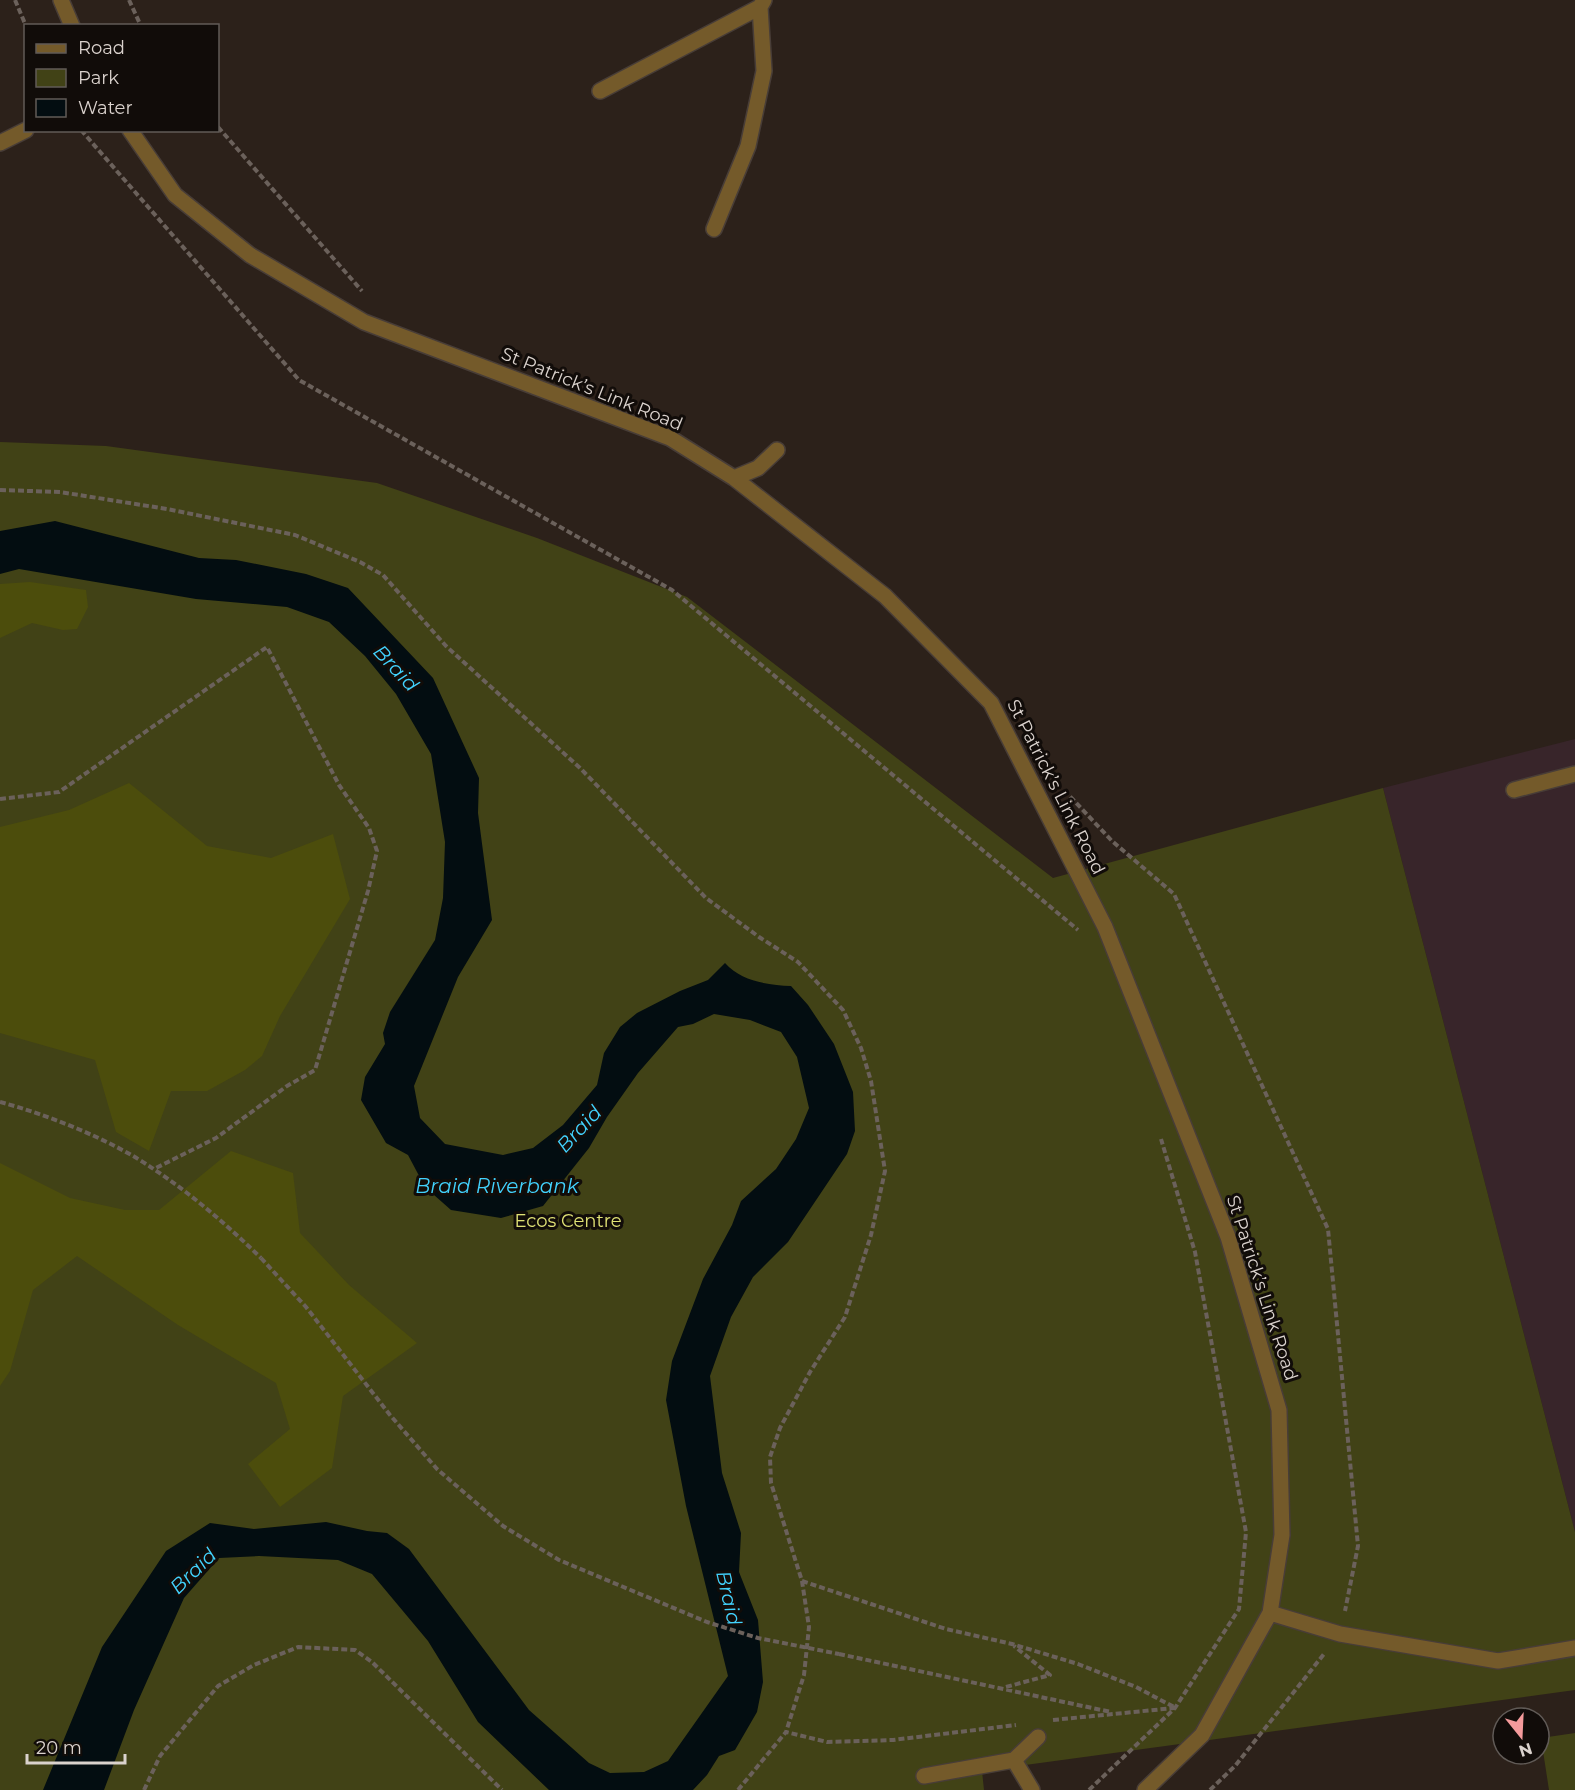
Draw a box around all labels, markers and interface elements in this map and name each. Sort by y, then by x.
legend [24,24,219,132]
text: Road [78,37,125,59]
text: Park [78,67,119,89]
text: Water [78,97,133,119]
street label: St Patrick’s Link Road [498,343,686,435]
water label: Braid [368,640,424,697]
street label: St Patrick’s Link Road [1002,696,1110,878]
water label: Braid [551,1100,607,1157]
water label: Braid Riverbank [415,1174,580,1198]
street label: St Patrick’s Link Road [1222,1193,1302,1383]
park label: Ecos Centre [514,1210,622,1232]
water label: Braid [165,1543,222,1599]
water label: Braid [711,1568,747,1628]
north arrow [1491,1706,1551,1766]
scale bar [27,1727,124,1765]
text: 20 m [36,1737,82,1759]
text: N [1516,1739,1535,1761]

